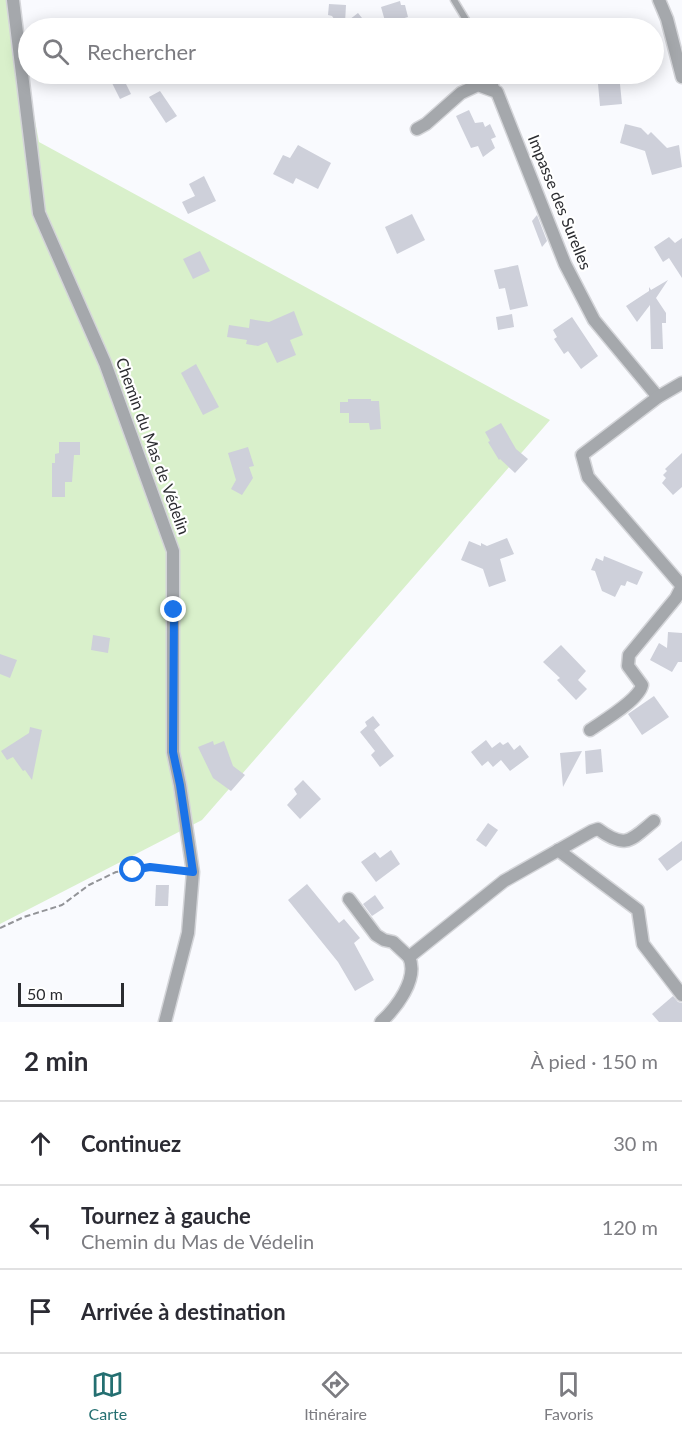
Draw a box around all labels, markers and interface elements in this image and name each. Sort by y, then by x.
search box [18,18,664,84]
icon: search [39,35,72,68]
text: Rechercher [87,38,196,65]
street label: Impasse des Surelles [525,132,596,272]
street label: Chemin du Mas de Védelin [113,355,194,537]
route end [160,596,186,622]
route start [119,856,145,882]
scale bar [18,980,124,1008]
text: 50 m [27,984,63,1003]
text: 2 min [24,1045,88,1077]
text: À pied · 150 m [530,1049,658,1073]
icon: ahead [24,1127,57,1160]
text: Continuez [81,1130,181,1157]
text: 30 m [613,1131,658,1155]
text: Tournez à gauche [81,1202,251,1229]
icon: left [24,1211,57,1244]
text: 120 m [602,1215,658,1239]
text: Chemin du Mas de Védelin [81,1229,314,1253]
icon: arrive [24,1295,57,1328]
text: Arrivée à destination [81,1298,286,1325]
tab: Carte [89,1368,127,1423]
tab: Itinéraire [304,1368,367,1423]
tab: Favoris [544,1368,593,1423]

